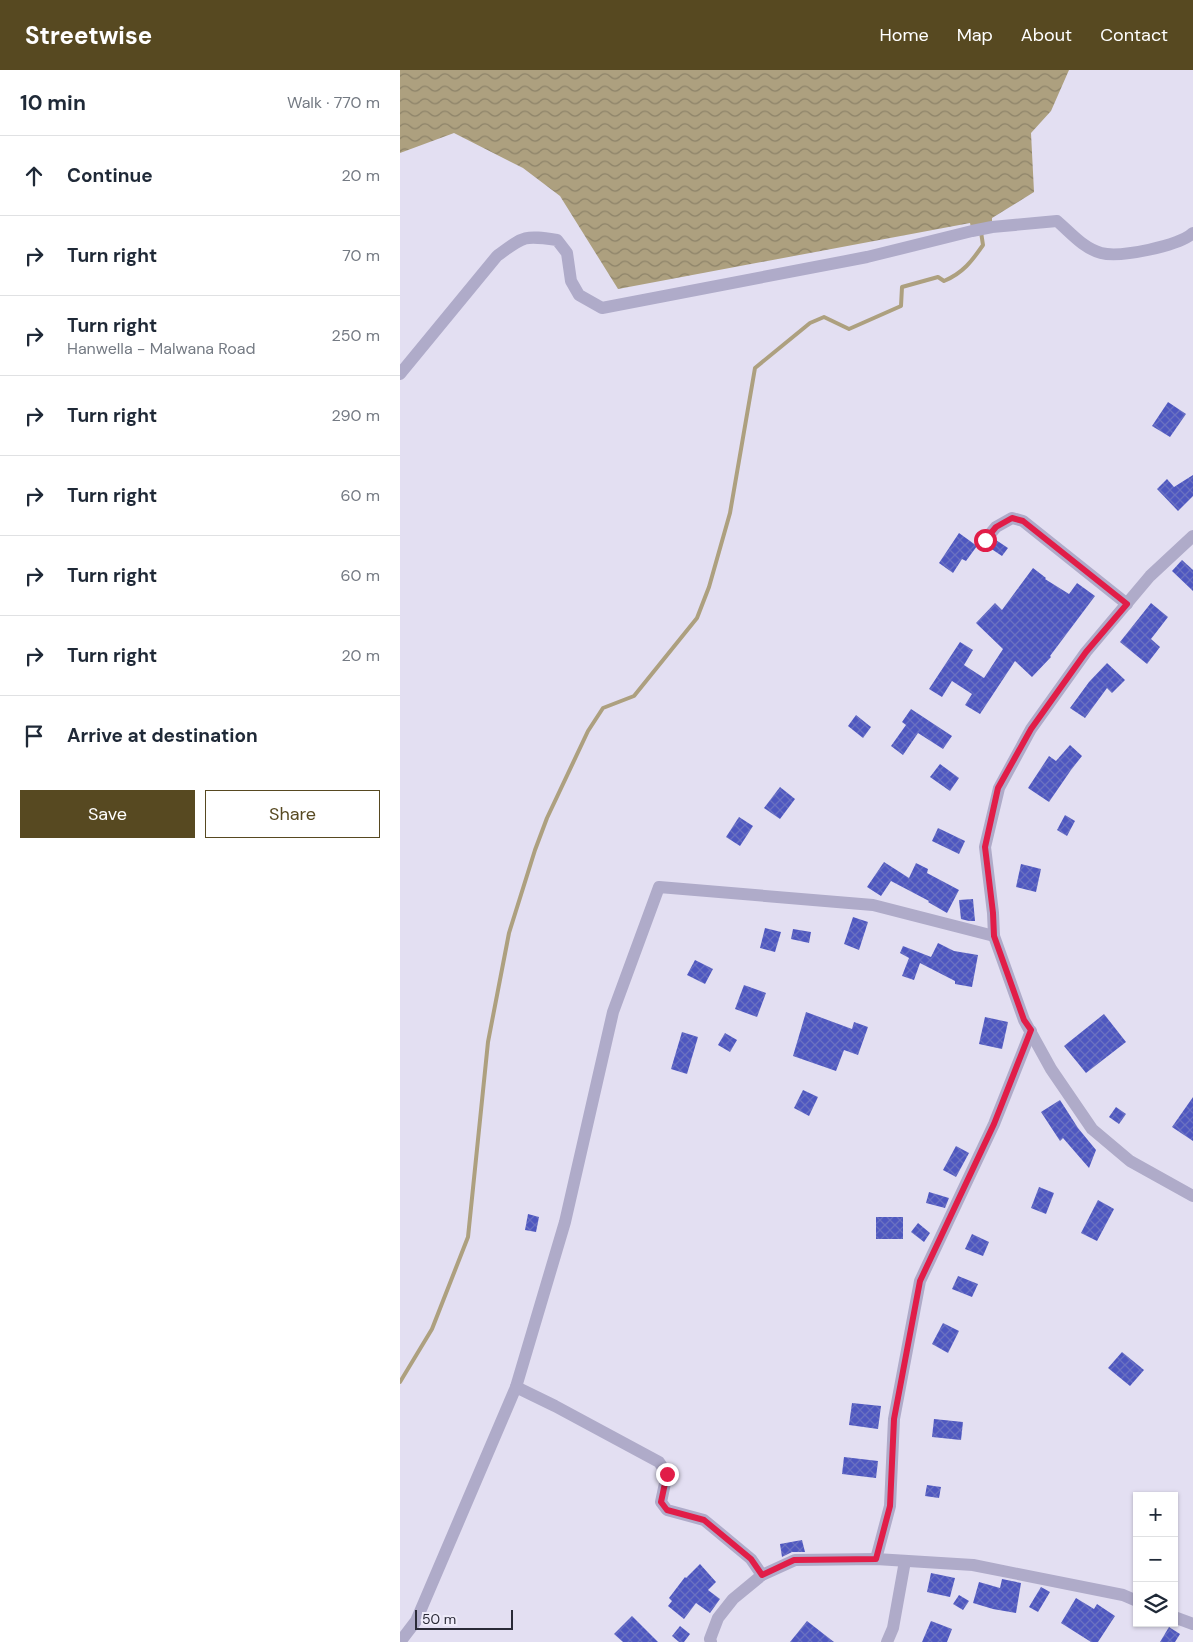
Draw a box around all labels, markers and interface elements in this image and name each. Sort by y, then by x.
text: Streetwise [25,20,152,51]
text: Home [879,23,929,47]
text: Map [957,23,993,47]
text: About [1021,23,1072,47]
text: Contact [1100,23,1168,47]
text: 10 min [20,89,86,117]
text: Walk · 770 m [287,92,380,113]
icon: ahead [20,162,48,190]
text: Continue [67,163,153,188]
text: 20 m [341,165,380,186]
icon: right [20,242,48,270]
text: Turn right [67,243,157,268]
text: 70 m [342,245,380,266]
text: Turn right [67,313,157,338]
icon: right [20,322,48,350]
text: 250 m [332,325,380,346]
text: Hanwella - Malwana Road [67,338,256,359]
icon: right [20,402,48,430]
text: Turn right [67,403,157,428]
text: 290 m [331,405,380,426]
icon: right [20,482,48,510]
text: Turn right [67,483,157,508]
text: 60 m [340,485,380,506]
route start [974,529,997,552]
icon: right [20,562,48,590]
text: Turn right [67,563,157,588]
text: 60 m [340,565,380,586]
icon: right [20,642,48,670]
text: Turn right [67,643,157,668]
text: 20 m [341,645,380,666]
icon: arrive [20,722,48,750]
text: Arrive at destination [67,723,258,748]
button: Save [20,790,195,838]
button: Share [205,790,380,838]
route end [656,1463,679,1486]
map controls [1133,1492,1178,1627]
button: + [1133,1492,1178,1537]
button: − [1133,1537,1178,1582]
button: layers [1133,1582,1178,1627]
scale bar [415,1607,512,1630]
text: 50 m [422,1610,456,1628]

